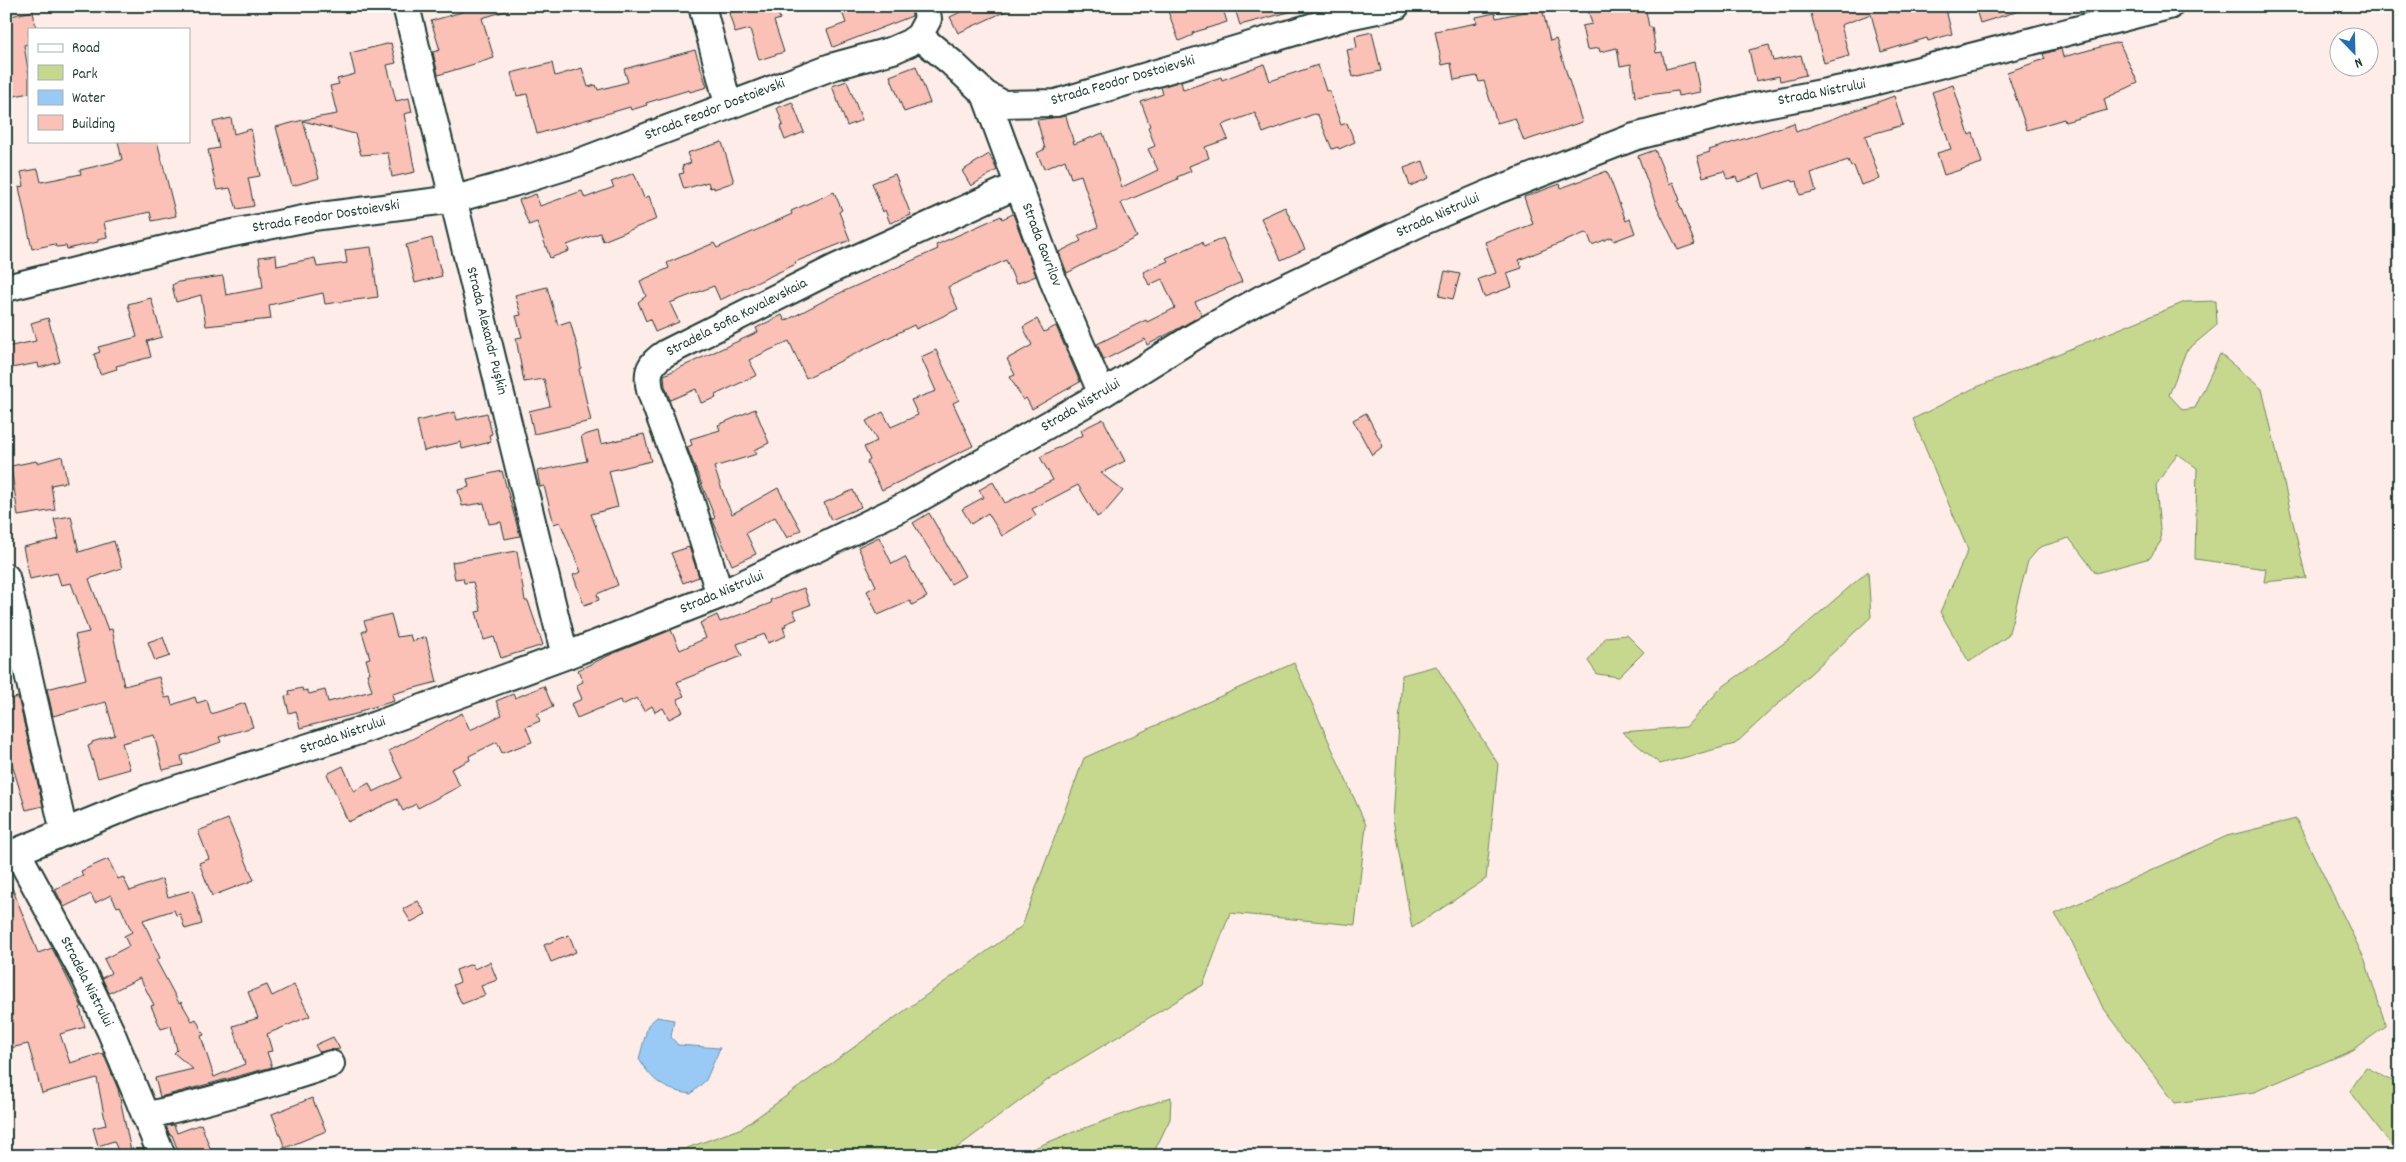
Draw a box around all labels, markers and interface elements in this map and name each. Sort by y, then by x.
legend [28,28,190,142]
north arrow [2328,28,2378,78]
text: Road [72,38,100,60]
street label: Strada Feodor Dostoievski [1049,50,1198,112]
text: N [2351,52,2365,73]
text: Park [72,64,98,86]
street label: Strada Feodor Dostoievski [642,73,789,147]
street label: Strada Nistrului [1776,74,1868,112]
text: Water [72,88,106,110]
text: Building [72,114,115,136]
street label: Strada Nistrului [1393,188,1483,244]
street label: Strada Feodor Dostoievski [251,194,401,239]
street label: Strada Gavrilov [1015,200,1067,291]
street label: Strada Alexandr Pușkin [459,264,513,398]
street label: Stradela Sofia Kovalevskaia [663,272,812,363]
street label: Strada Nistrului [1037,374,1125,438]
street label: Strada Nistrului [677,565,768,621]
street label: Strada Nistrului [297,711,389,761]
street label: Stradela Nistrului [54,933,118,1031]

